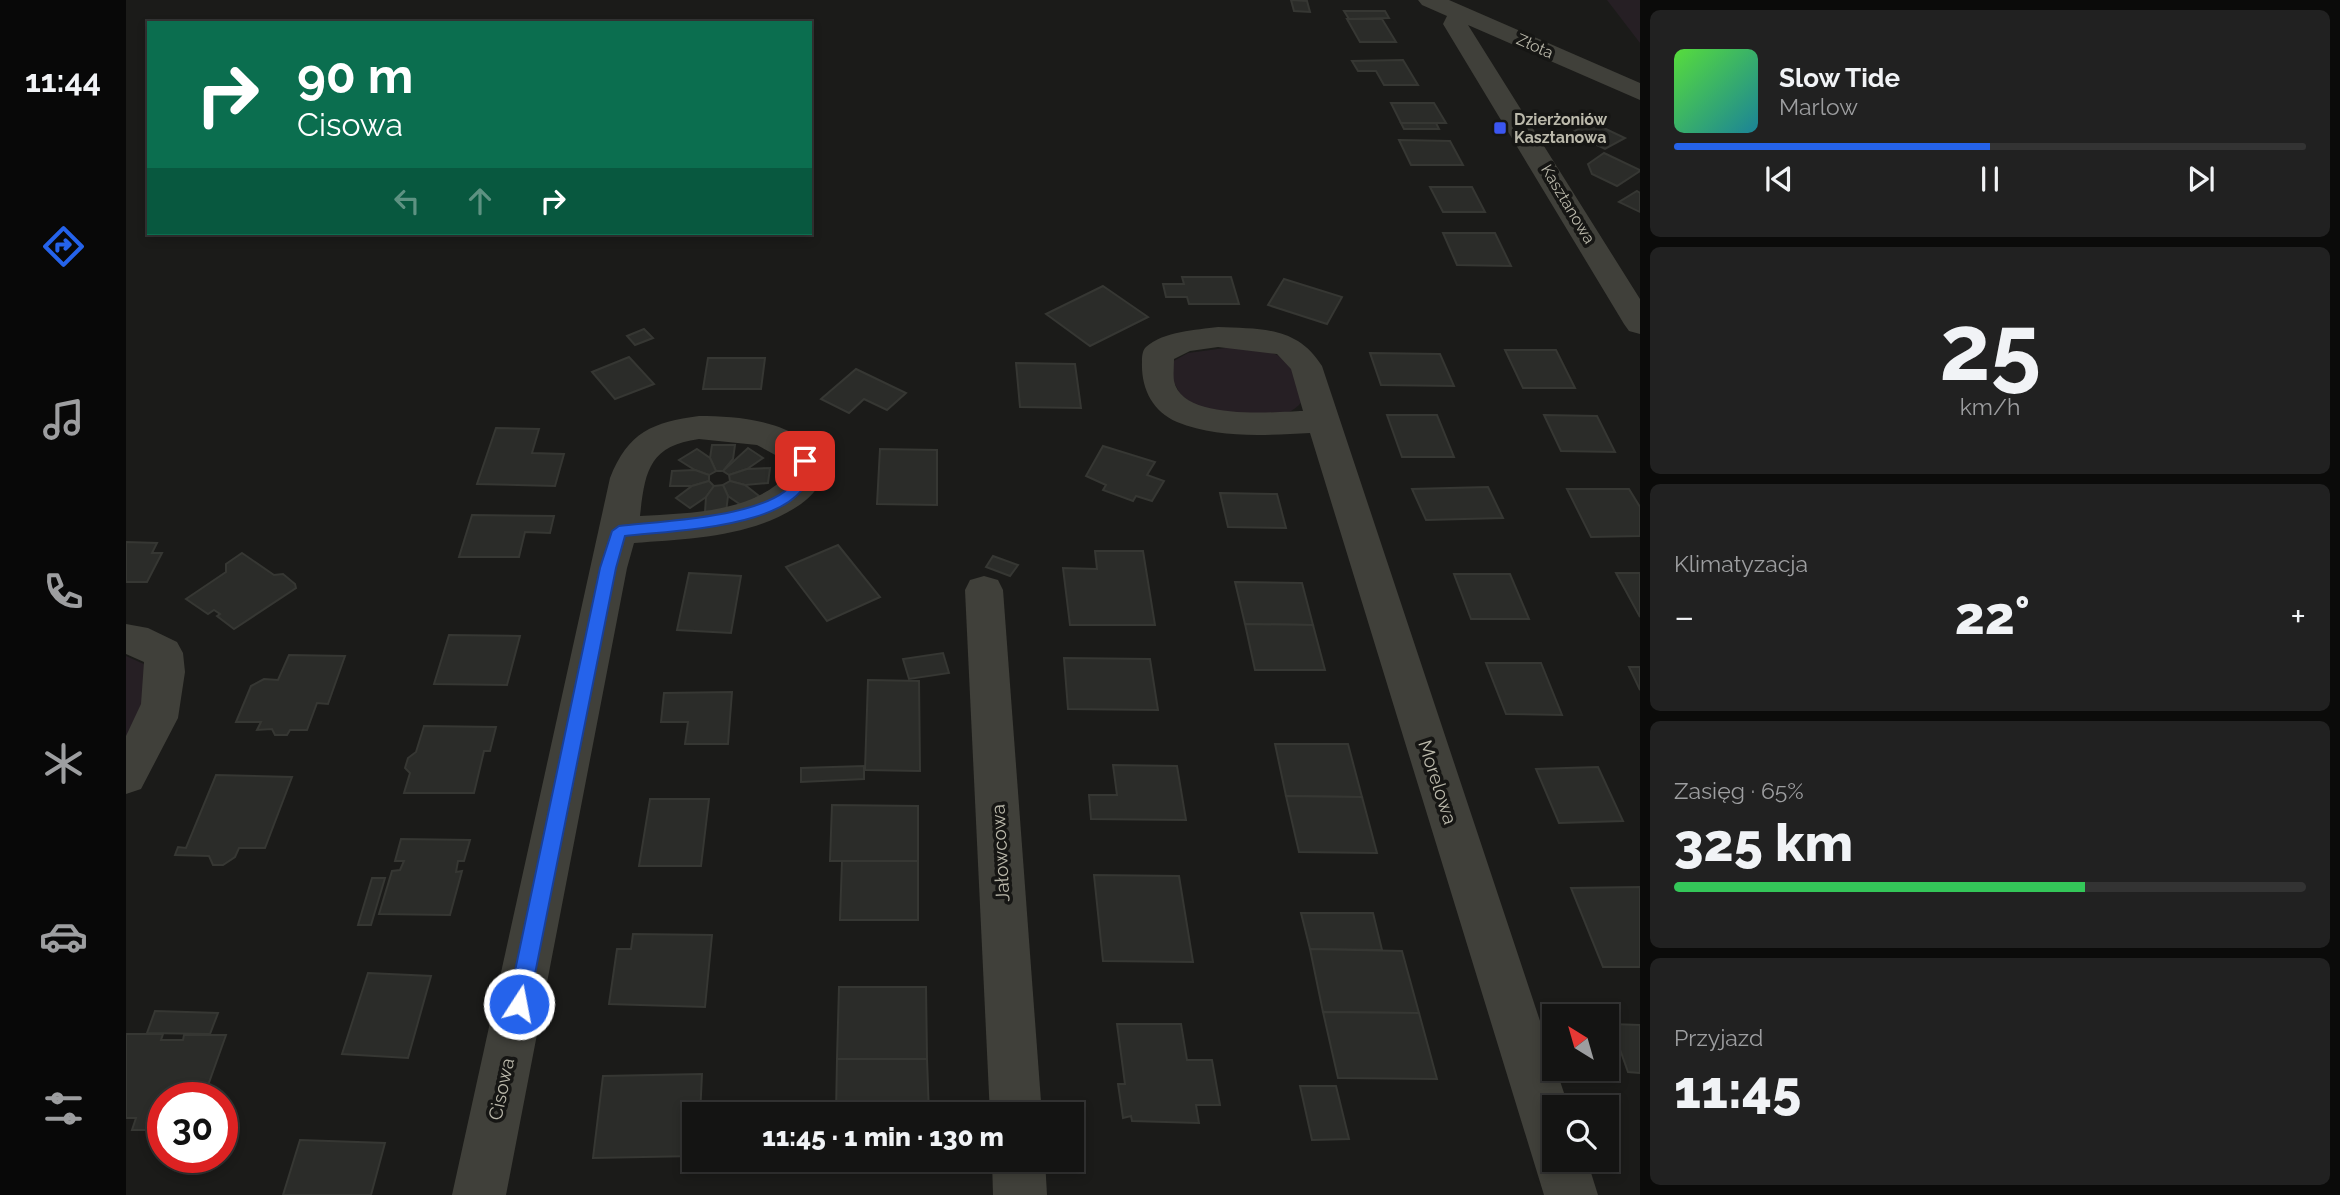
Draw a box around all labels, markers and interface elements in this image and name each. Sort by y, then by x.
street label: Złota [1514,30,1556,62]
text: 90 m [297,47,413,104]
icon: right [182,49,273,140]
text: 11:44 [25,62,101,99]
text: Slow Tide [1779,63,1900,93]
text: Marlow [1779,93,1858,120]
text: Cisowa [297,106,403,143]
place label: Dzierżoniów Kasztanowa [1514,110,1608,147]
marker: Dzierżoniów Kasztanowa [1492,120,1508,136]
icon: previous [1760,160,1798,198]
icon: pause [1971,160,2009,198]
icon: next [2182,160,2220,198]
street label: Kasztanowa [1537,161,1599,247]
icon: left [388,182,426,220]
icon: ahead [461,182,499,220]
icon: right [534,182,572,220]
icon: directions [39,222,88,271]
text: 25 [1939,294,2041,401]
text: km/h [1960,393,2020,420]
icon: music [39,395,88,444]
pin [775,431,835,491]
icon: arrive [786,442,824,480]
text: Klimatyzacja [1674,550,1808,577]
icon: phone [39,567,88,616]
text: 22° [1955,585,2030,646]
text: − [1674,594,1694,639]
text: + [2290,594,2306,639]
street label: Morelowa [1414,737,1462,827]
icon: climate [39,739,88,788]
text: Zasięg · 65% [1674,777,1804,804]
street label: Jałowcowa [986,804,1014,902]
text: 325 km [1674,812,1853,873]
icon: car [39,912,88,961]
position arrow [482,967,556,1041]
north arrow [1542,1004,1619,1082]
map controls [1542,1004,1619,1172]
text: Przyjazd [1674,1024,1763,1051]
street label: Cisowa [484,1056,518,1122]
text: 11:45 [1674,1059,1801,1120]
speed limit sign: 30 [147,1082,238,1173]
icon: filters [39,1084,88,1133]
button: search [1542,1095,1619,1172]
text: 11:45 · 1 min · 130 m [762,1122,1004,1152]

